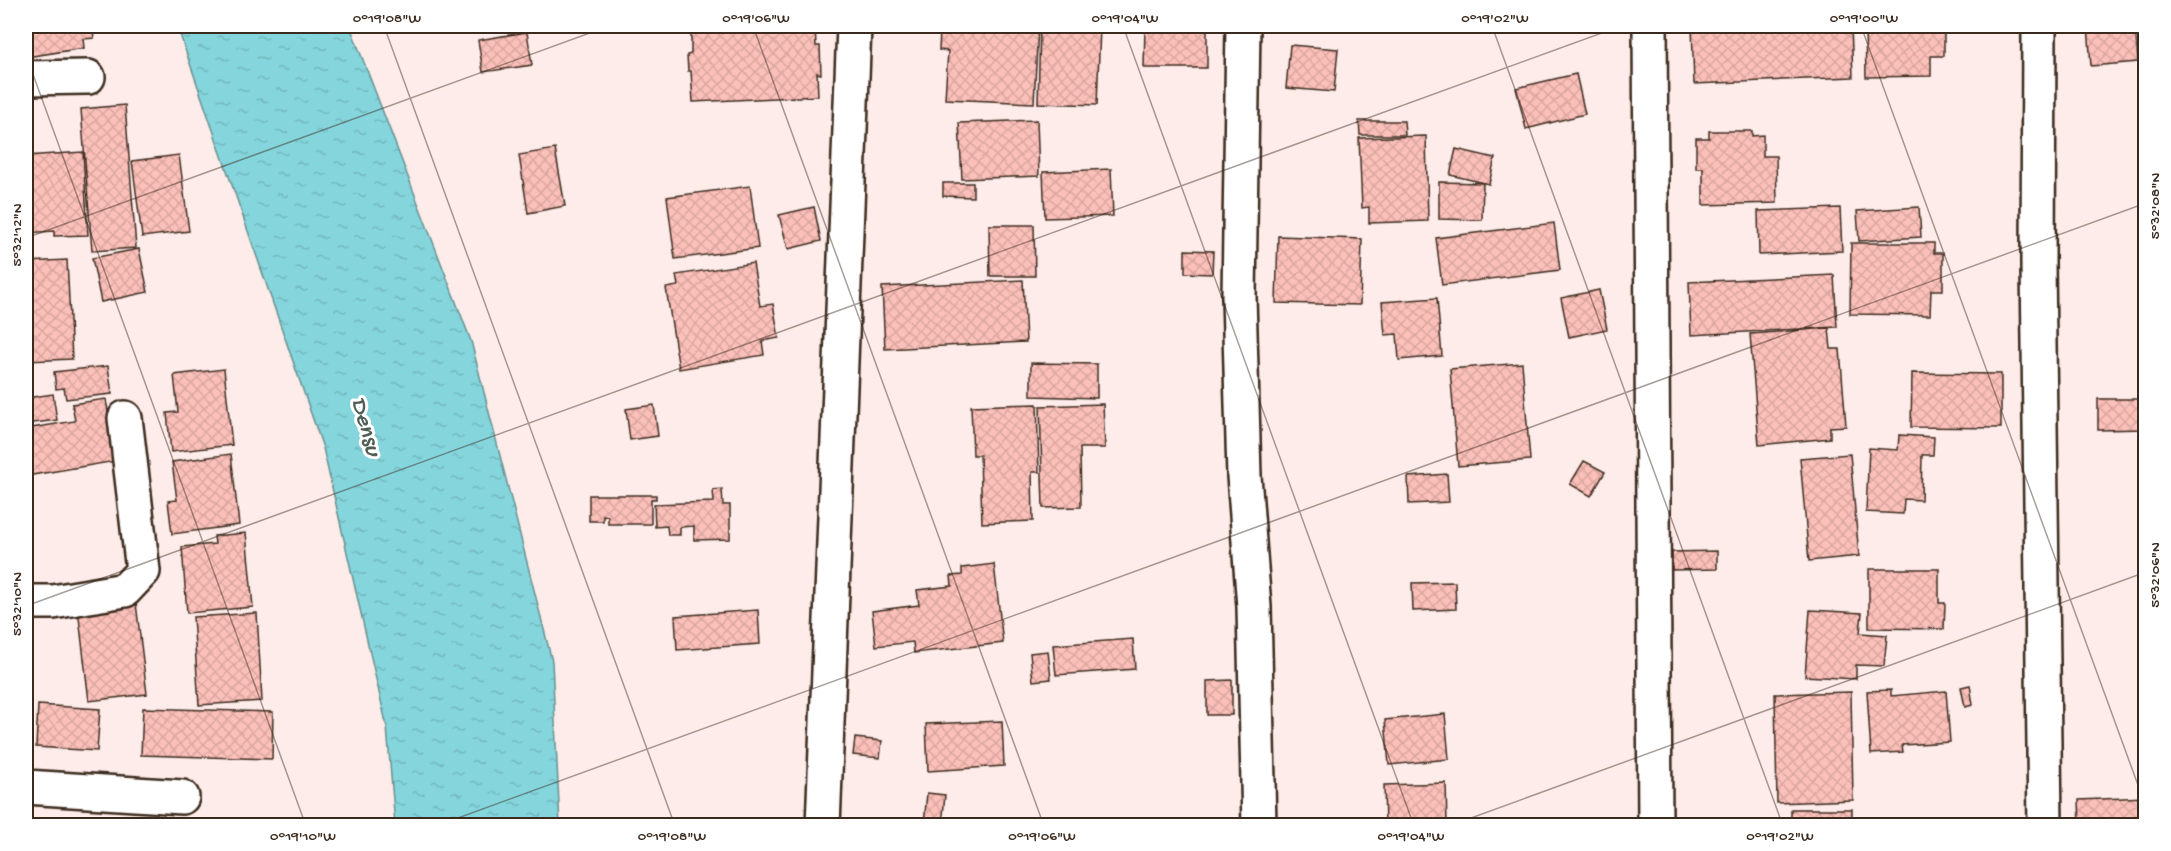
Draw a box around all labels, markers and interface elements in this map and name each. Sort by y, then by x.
text: 0°19'08"W [353,10,421,28]
text: 0°19'06"W [722,10,790,28]
text: 0°19'04"W [1091,10,1159,28]
text: 0°19'02"W [1461,10,1529,28]
text: 0°19'00"W [1830,10,1899,28]
text: 5°32'08"N [2147,173,2165,239]
text: 5°32'12"N [9,203,27,267]
water label: Densu [342,394,387,461]
text: 5°32'06"N [2147,542,2165,608]
text: 5°32'10"N [9,572,27,636]
text: 0°19'10"W [270,828,336,846]
text: 0°19'08"W [638,828,706,846]
text: 0°19'06"W [1008,828,1076,846]
text: 0°19'04"W [1377,828,1445,846]
text: 0°19'02"W [1746,828,1814,846]

